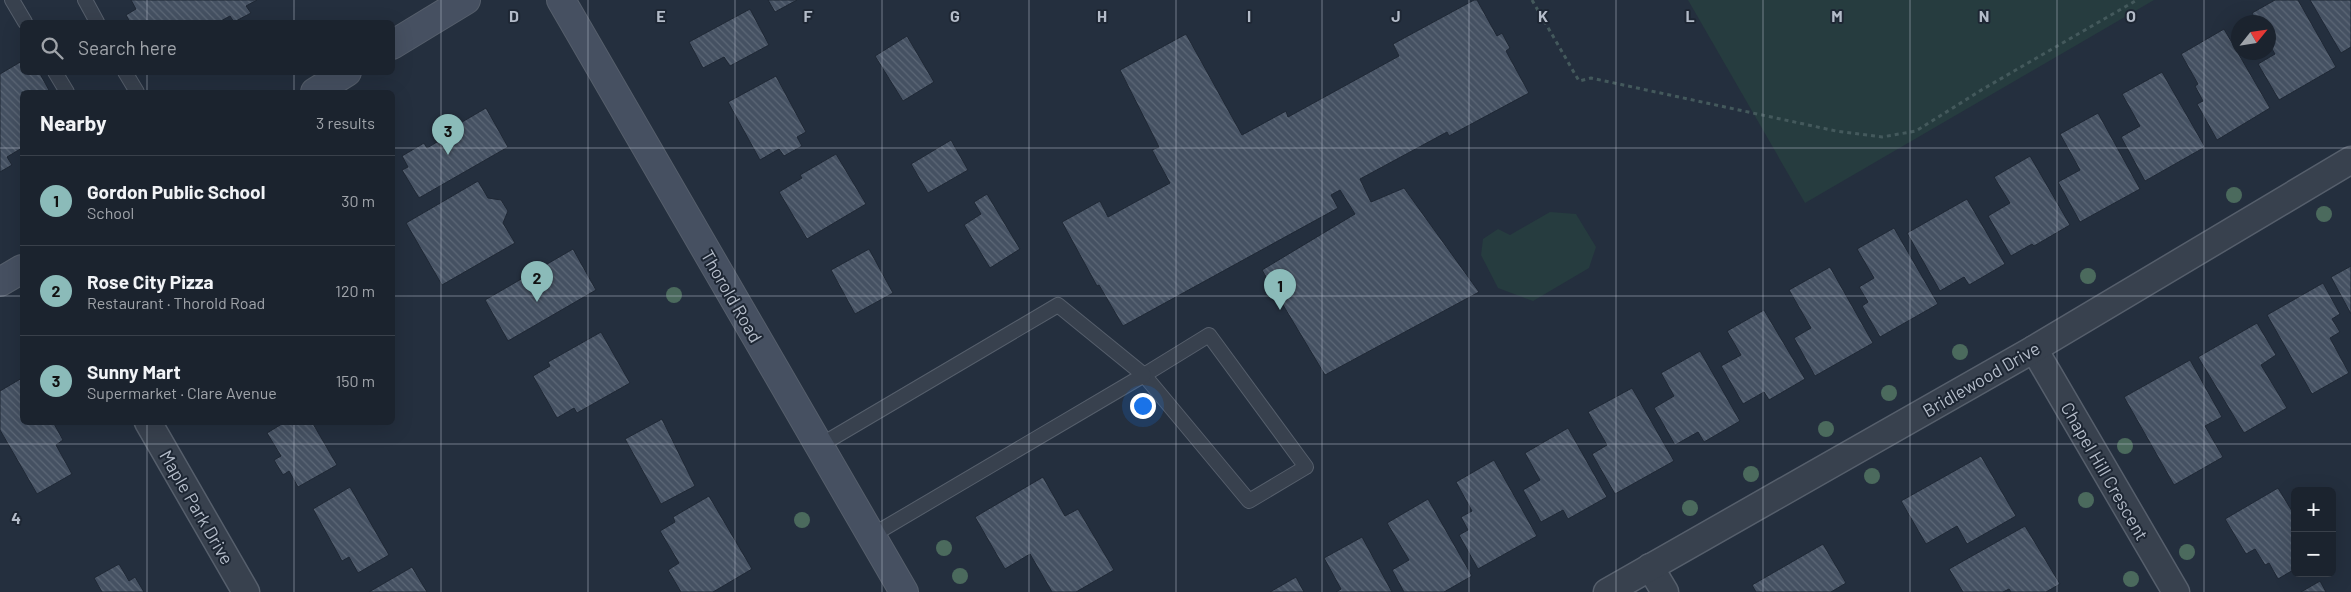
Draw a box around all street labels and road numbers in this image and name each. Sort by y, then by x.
street label: Thorold Road [697,246,767,346]
street label: Bridlewood Drive [1919,337,2043,421]
street label: Chapel Hill Crescent [2057,398,2153,544]
street label: Maple Park Drive [155,446,239,568]

